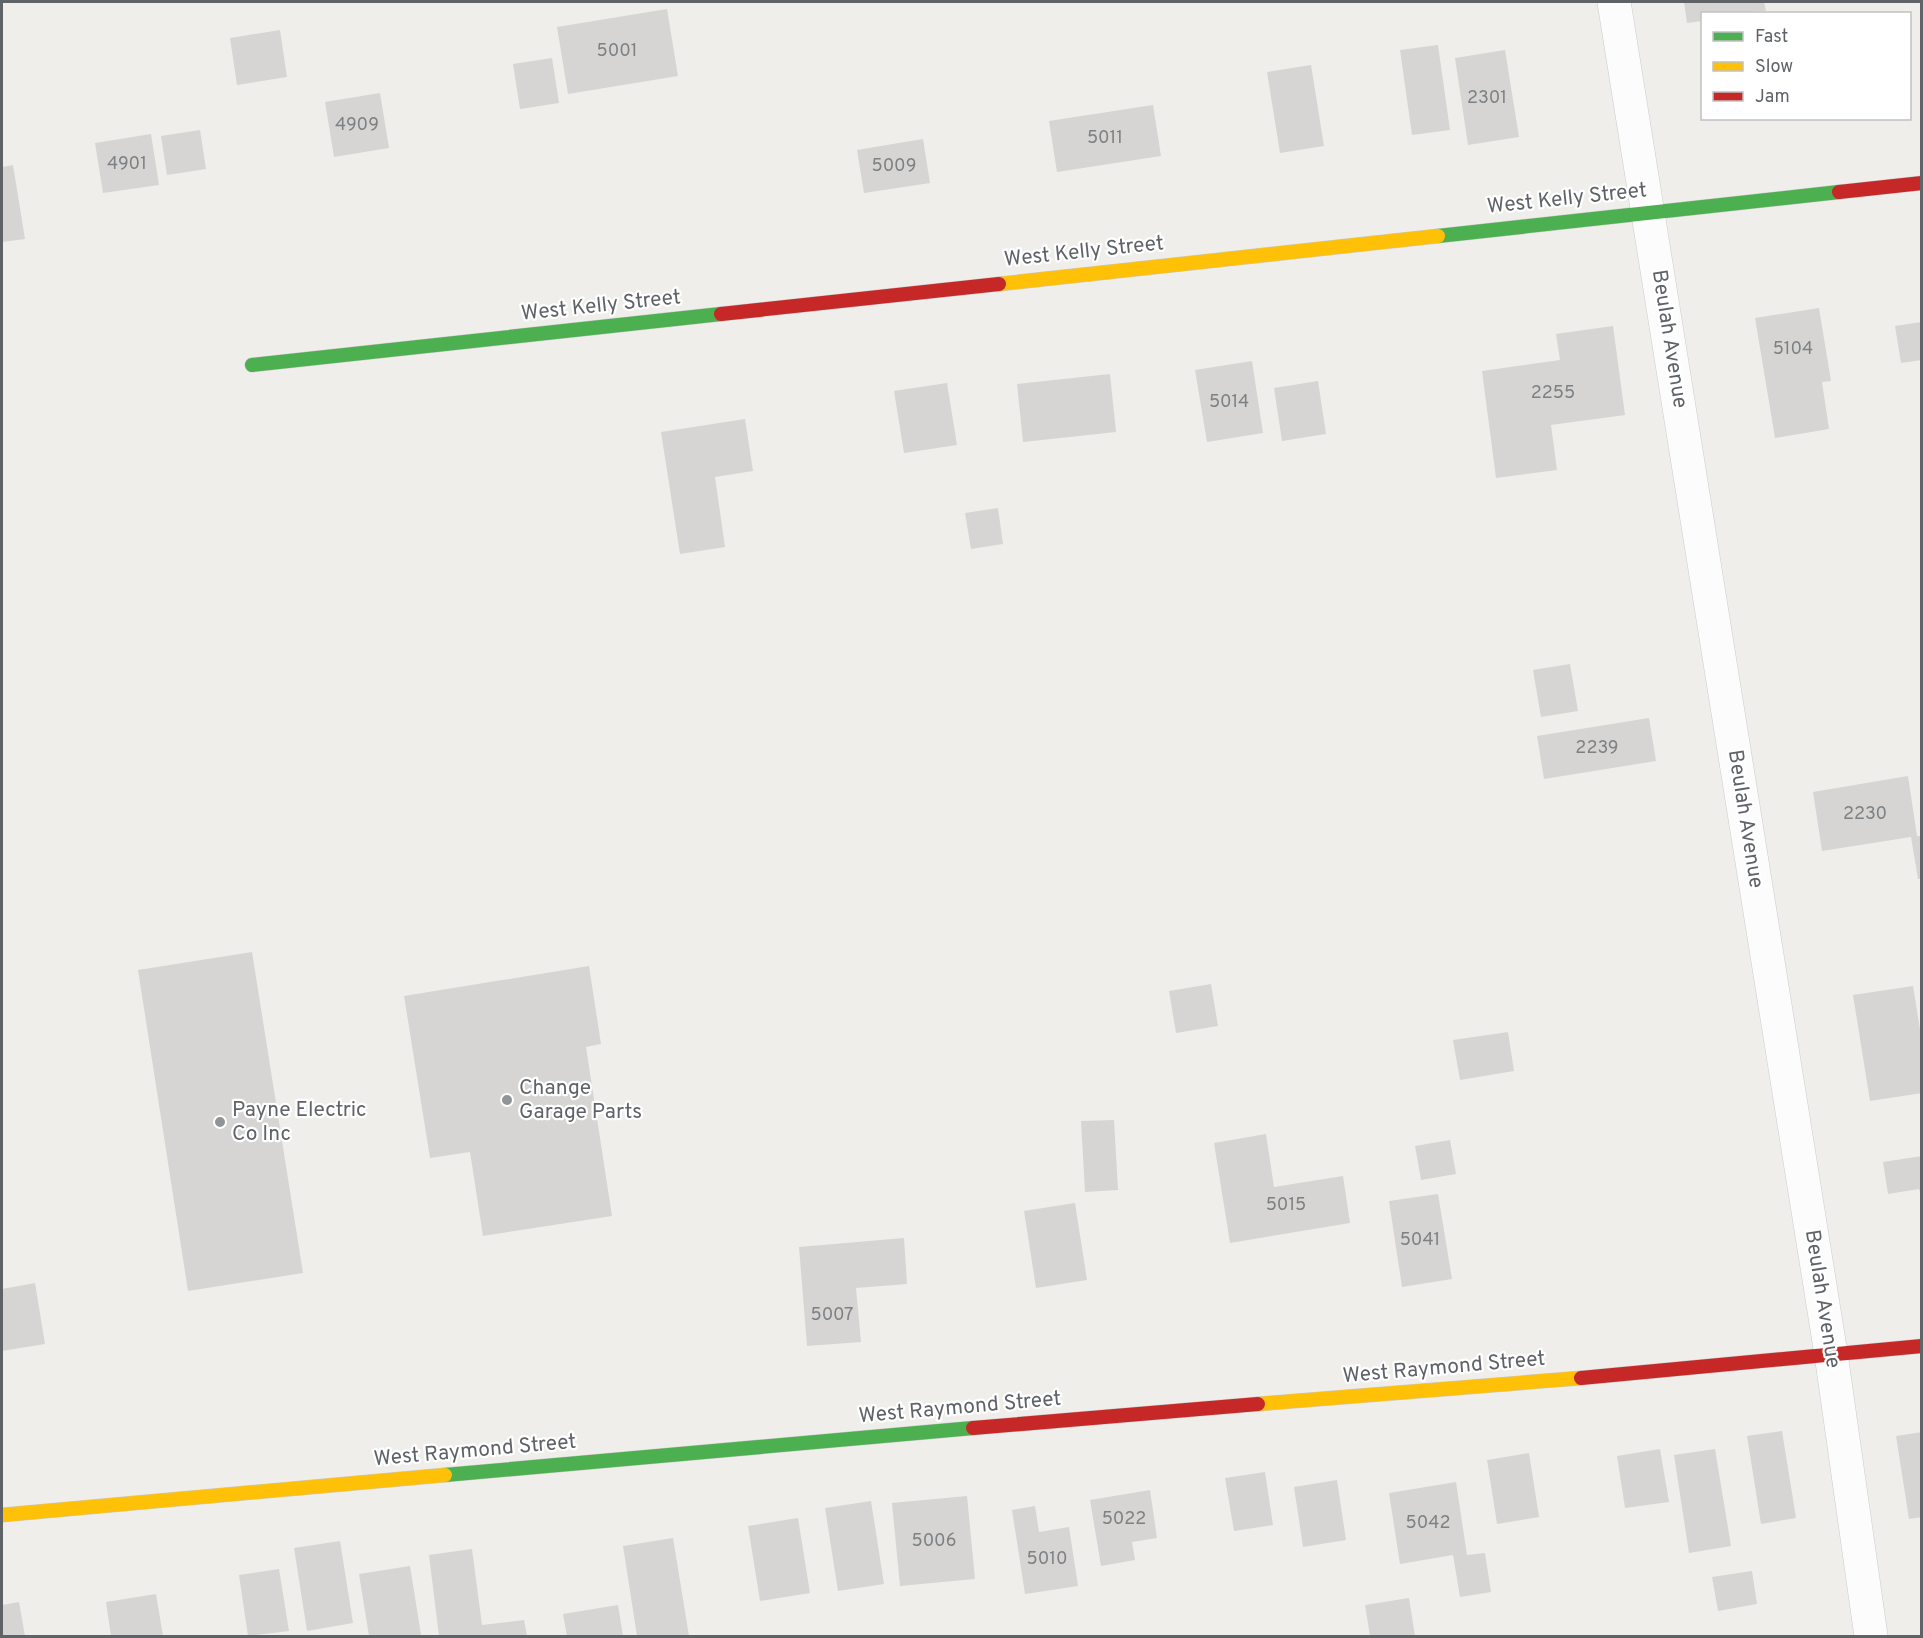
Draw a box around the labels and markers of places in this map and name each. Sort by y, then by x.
place label: Change Garage Parts [519,1075,642,1126]
marker: Change Garage Parts [500,1093,514,1107]
place label: Payne Electric Co Inc [232,1097,367,1148]
marker: Payne Electric Co Inc [213,1115,227,1129]

